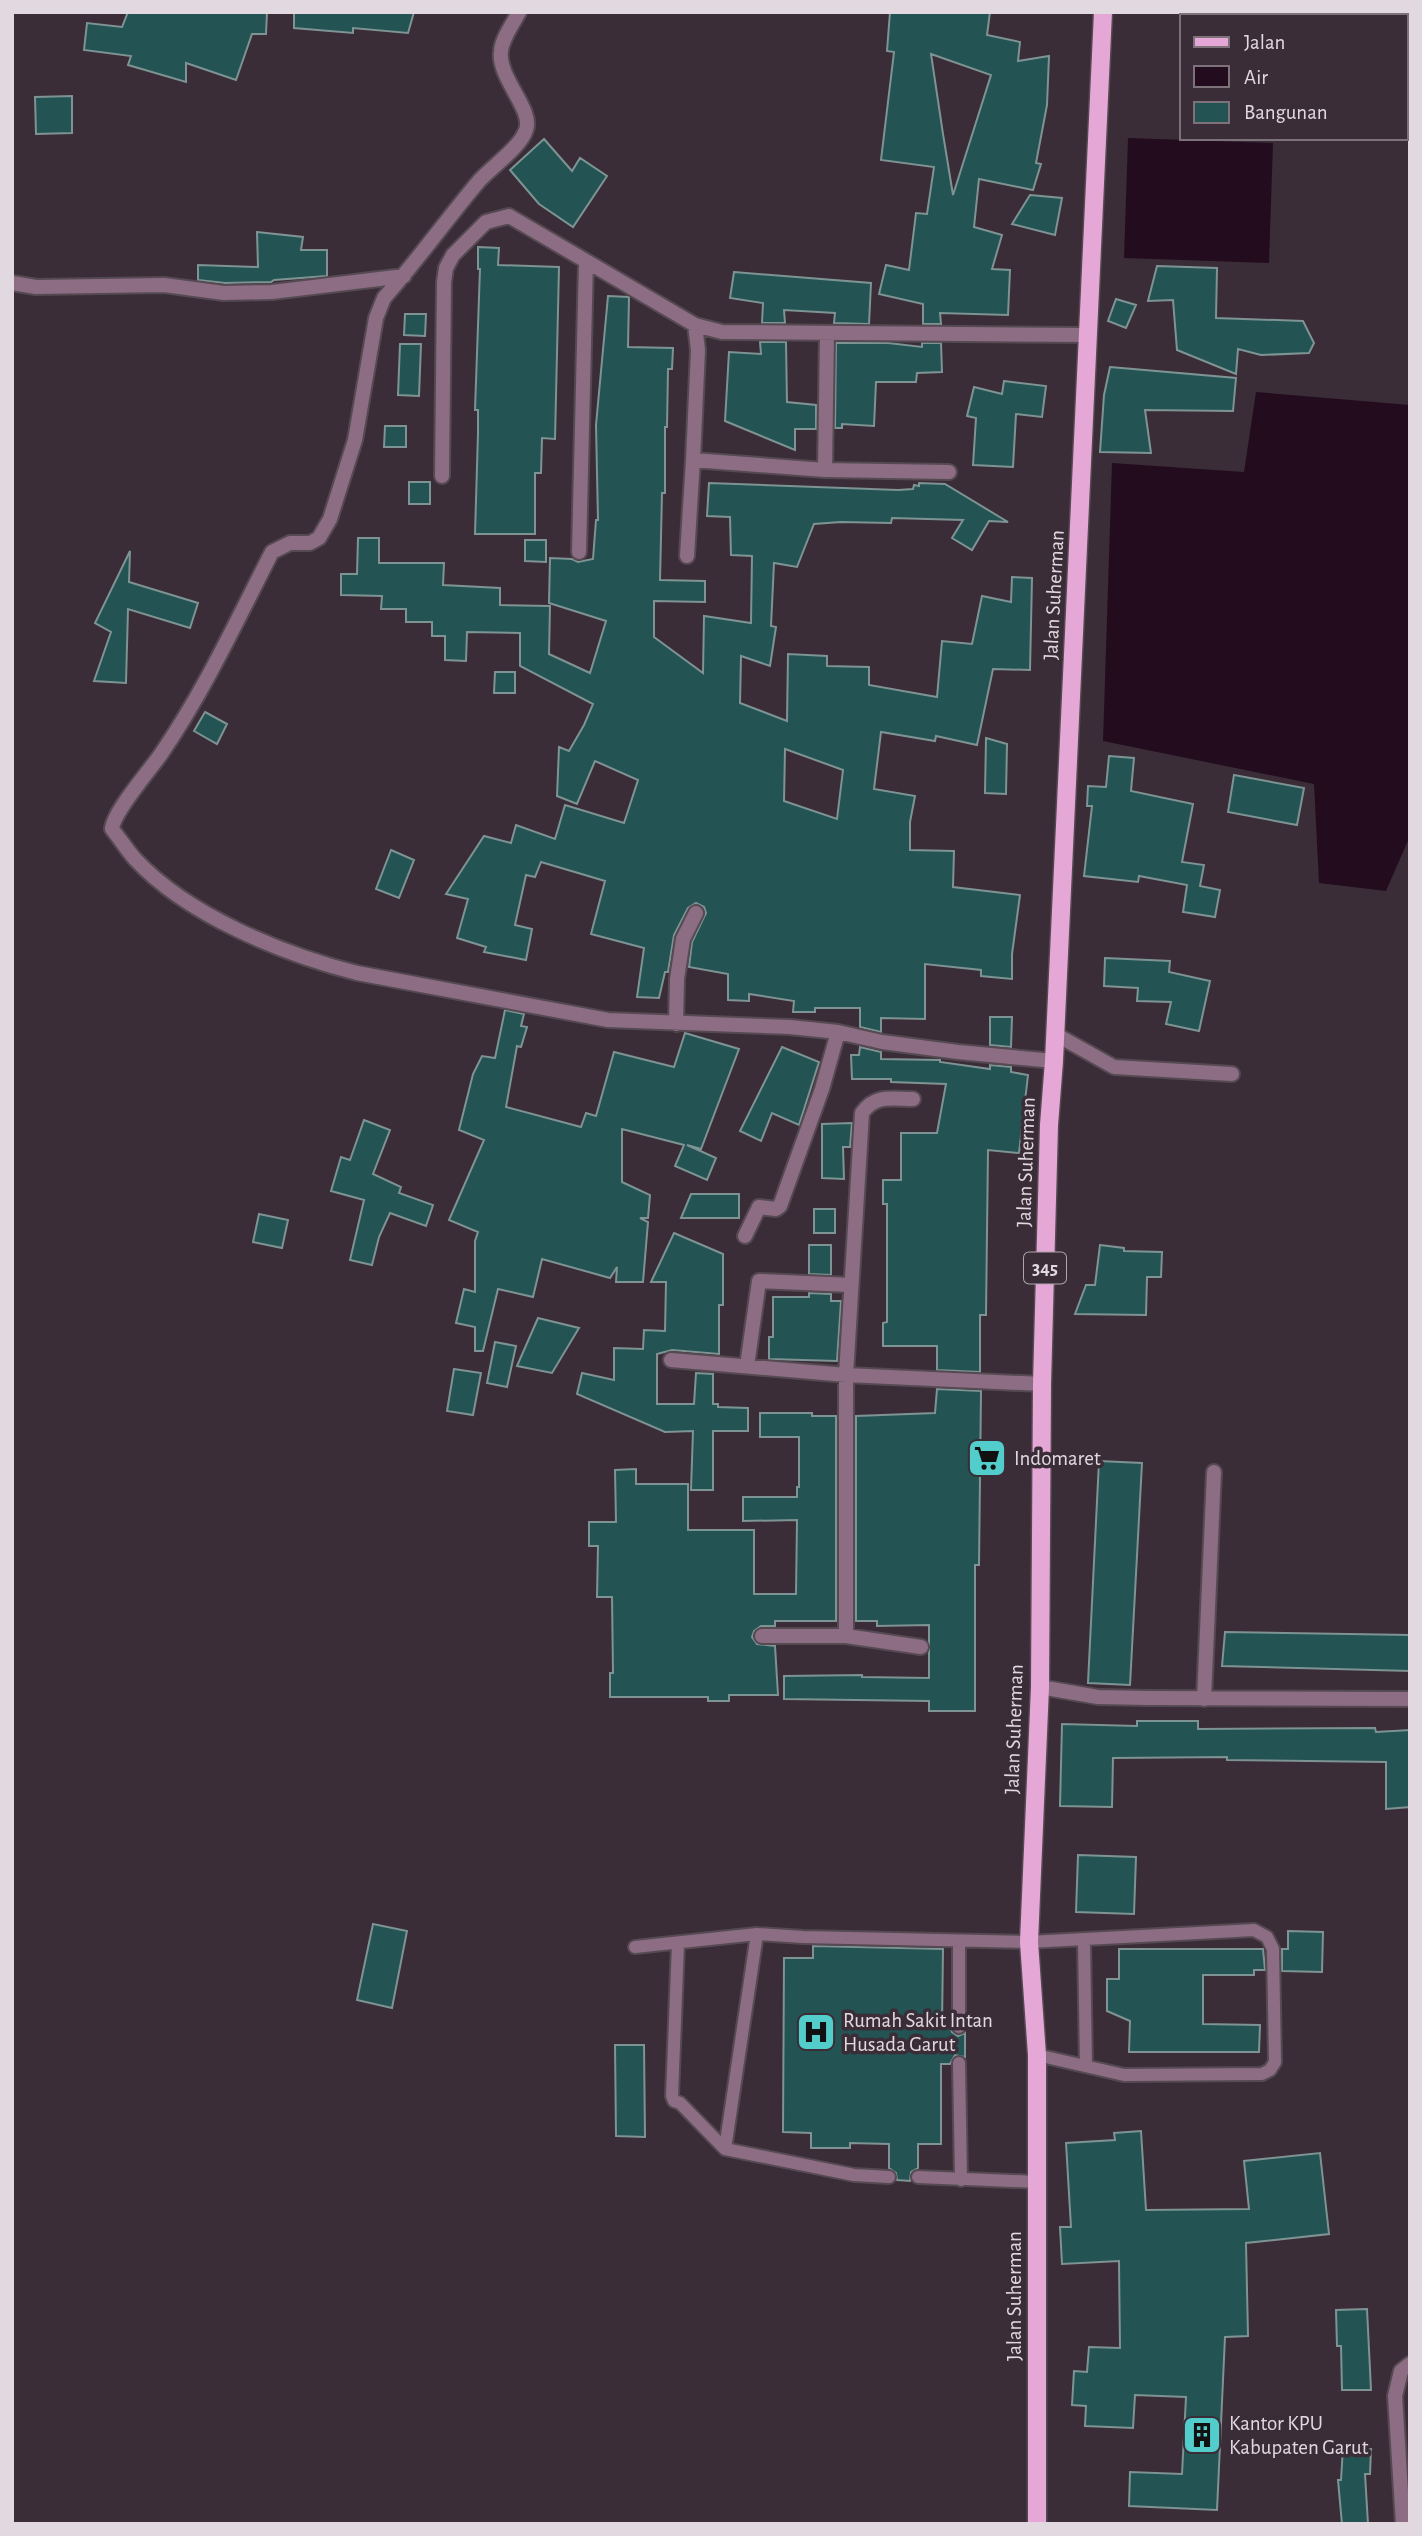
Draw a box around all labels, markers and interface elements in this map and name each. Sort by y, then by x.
legend [1180,14,1408,140]
text: Jalan [1244,32,1285,53]
text: Air [1244,67,1268,88]
text: Bangunan [1244,102,1328,123]
street label: Jalan Suherman [1040,530,1068,660]
street label: Jalan Suherman [1013,1097,1039,1227]
road number: 345 [1024,1252,1066,1284]
supermarket icon: Indomaret [966,1437,1008,1479]
place label: Indomaret [1014,1448,1101,1469]
street label: Jalan Suherman [1001,1664,1027,1794]
place label: Rumah Sakit Intan Husada Garut [843,2010,993,2055]
hospital icon: Rumah Sakit Intan Husada Garut [795,2011,837,2053]
street label: Jalan Suherman [1004,2231,1025,2361]
place label: Kantor KPU Kabupaten Garut [1229,2413,1369,2458]
building icon: Kantor KPU Kabupaten Garut [1181,2414,1223,2456]

